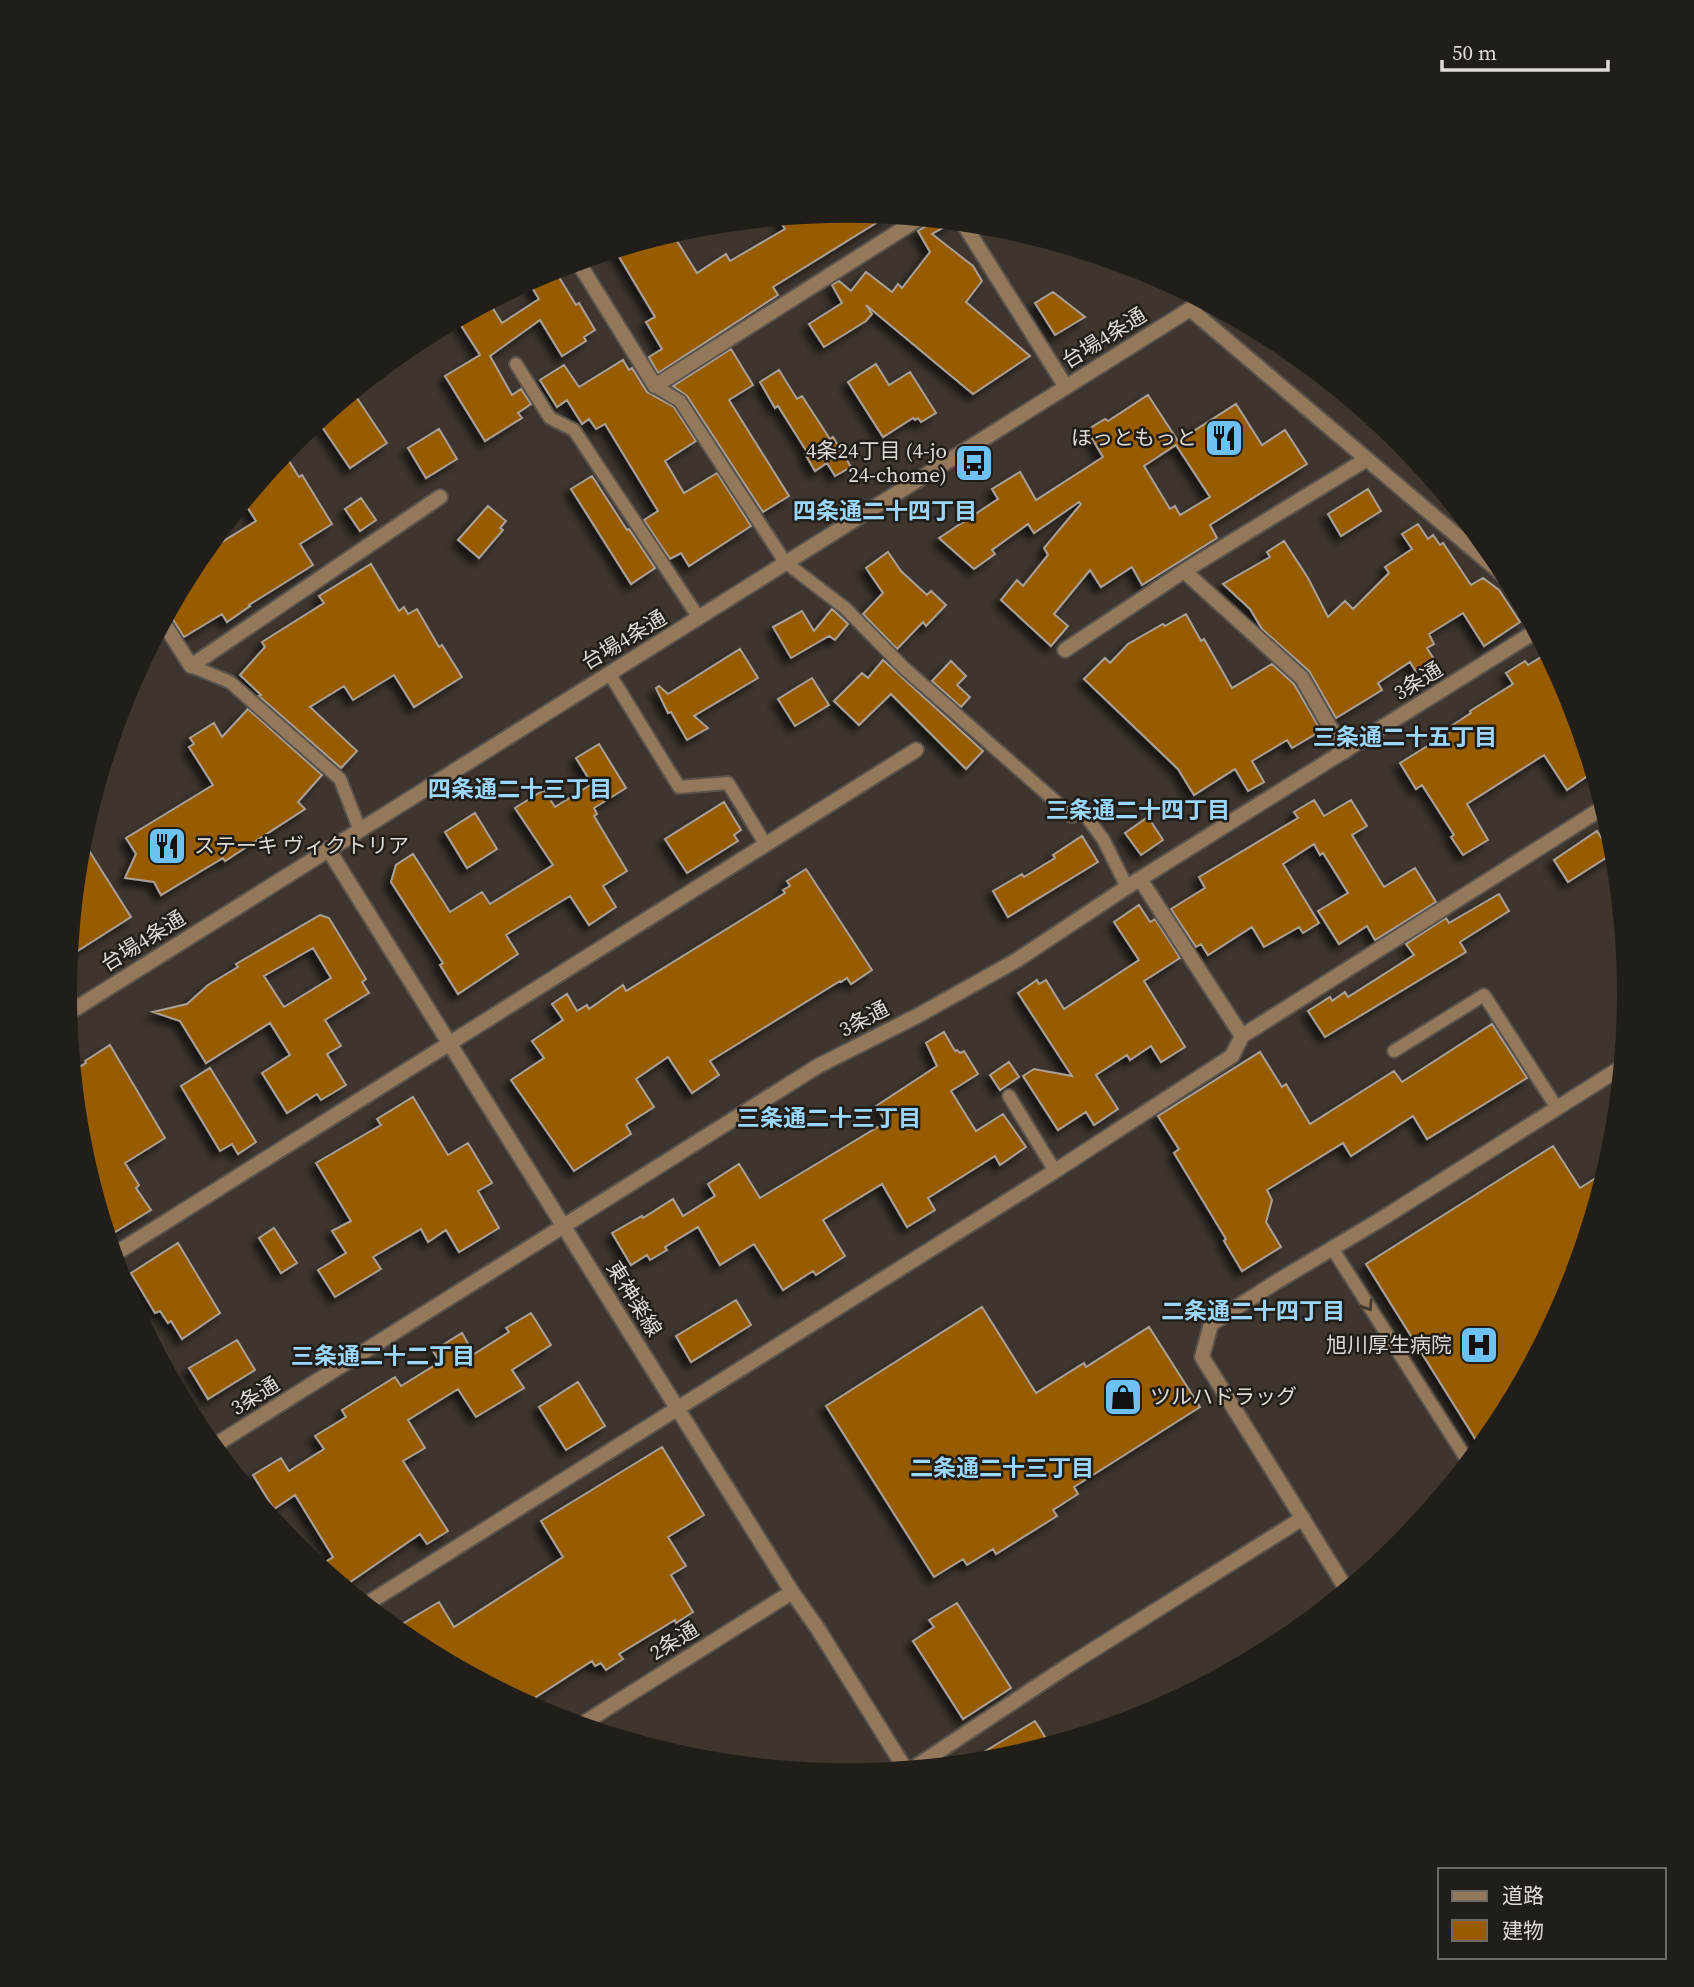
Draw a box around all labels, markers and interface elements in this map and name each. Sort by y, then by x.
scale bar [1442,28,1608,72]
text: 50 m [1452,38,1497,67]
street label: 台場4条通 [1056,300,1151,375]
restaurant icon: ほっともっと [1203,417,1245,459]
place label: ほっともっと [1071,423,1197,452]
place label: 4条24丁目 (4-jo 24-chome) [806,436,947,489]
bus stop icon: 4条24丁目 (4-jo 24-chome) [953,442,995,484]
district label: 四条通二十四丁目 [793,495,977,527]
street label: 台場4条通 [576,603,672,676]
street label: 3条通 [1388,654,1448,707]
district label: 三条通二十五丁目 [1313,721,1497,753]
district label: 四条通二十三丁目 [428,773,612,805]
district label: 三条通二十四丁目 [1046,794,1230,826]
restaurant icon: ステーキ ヴィクトリア [146,825,188,867]
place label: ステーキ ヴィクトリア [194,831,409,860]
street label: 台場4条通 [95,903,190,978]
street label: 3条通 [834,994,894,1043]
district label: 三条通二十三丁目 [737,1102,921,1134]
street label: 東神楽線 [600,1255,669,1342]
district label: 二条通二十四丁目 [1161,1295,1345,1327]
one-way arrow [1360,1298,1373,1311]
hospital icon: 旭川厚生病院 [1458,1324,1500,1366]
place label: 旭川厚生病院 [1326,1330,1452,1359]
district label: 三条通二十二丁目 [291,1340,475,1372]
street label: 3条通 [225,1369,285,1422]
shop icon: ツルハドラッグ [1102,1376,1144,1418]
place label: ツルハドラッグ [1150,1382,1297,1411]
district label: 二条通二十三丁目 [910,1452,1094,1484]
street label: 2条通 [644,1614,704,1667]
legend [1438,1868,1666,1959]
text: 道路 [1502,1881,1544,1910]
text: 建物 [1502,1916,1544,1945]

